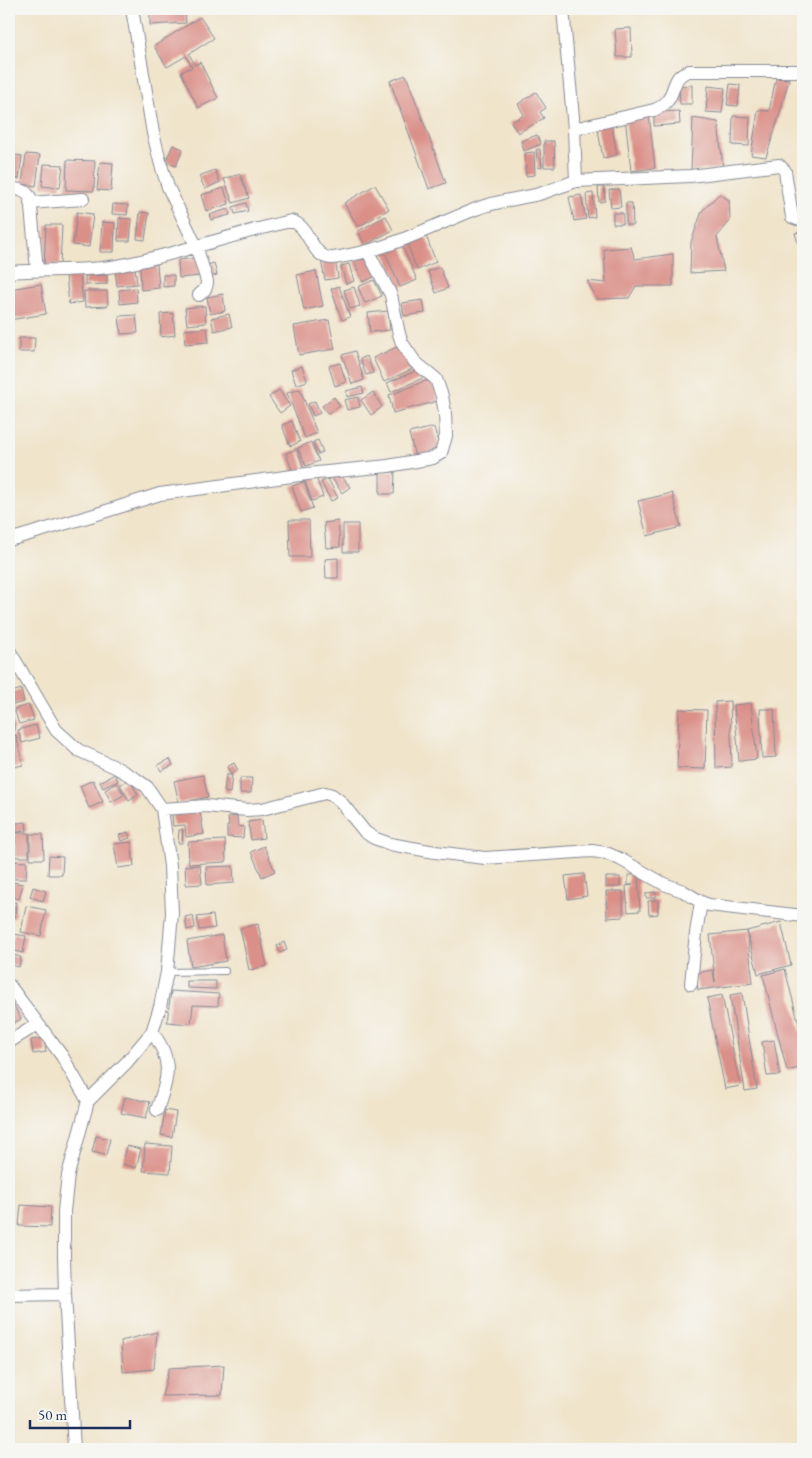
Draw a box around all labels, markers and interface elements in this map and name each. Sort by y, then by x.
scale bar [30,1398,130,1430]
text: 50 m [38,1405,67,1424]

